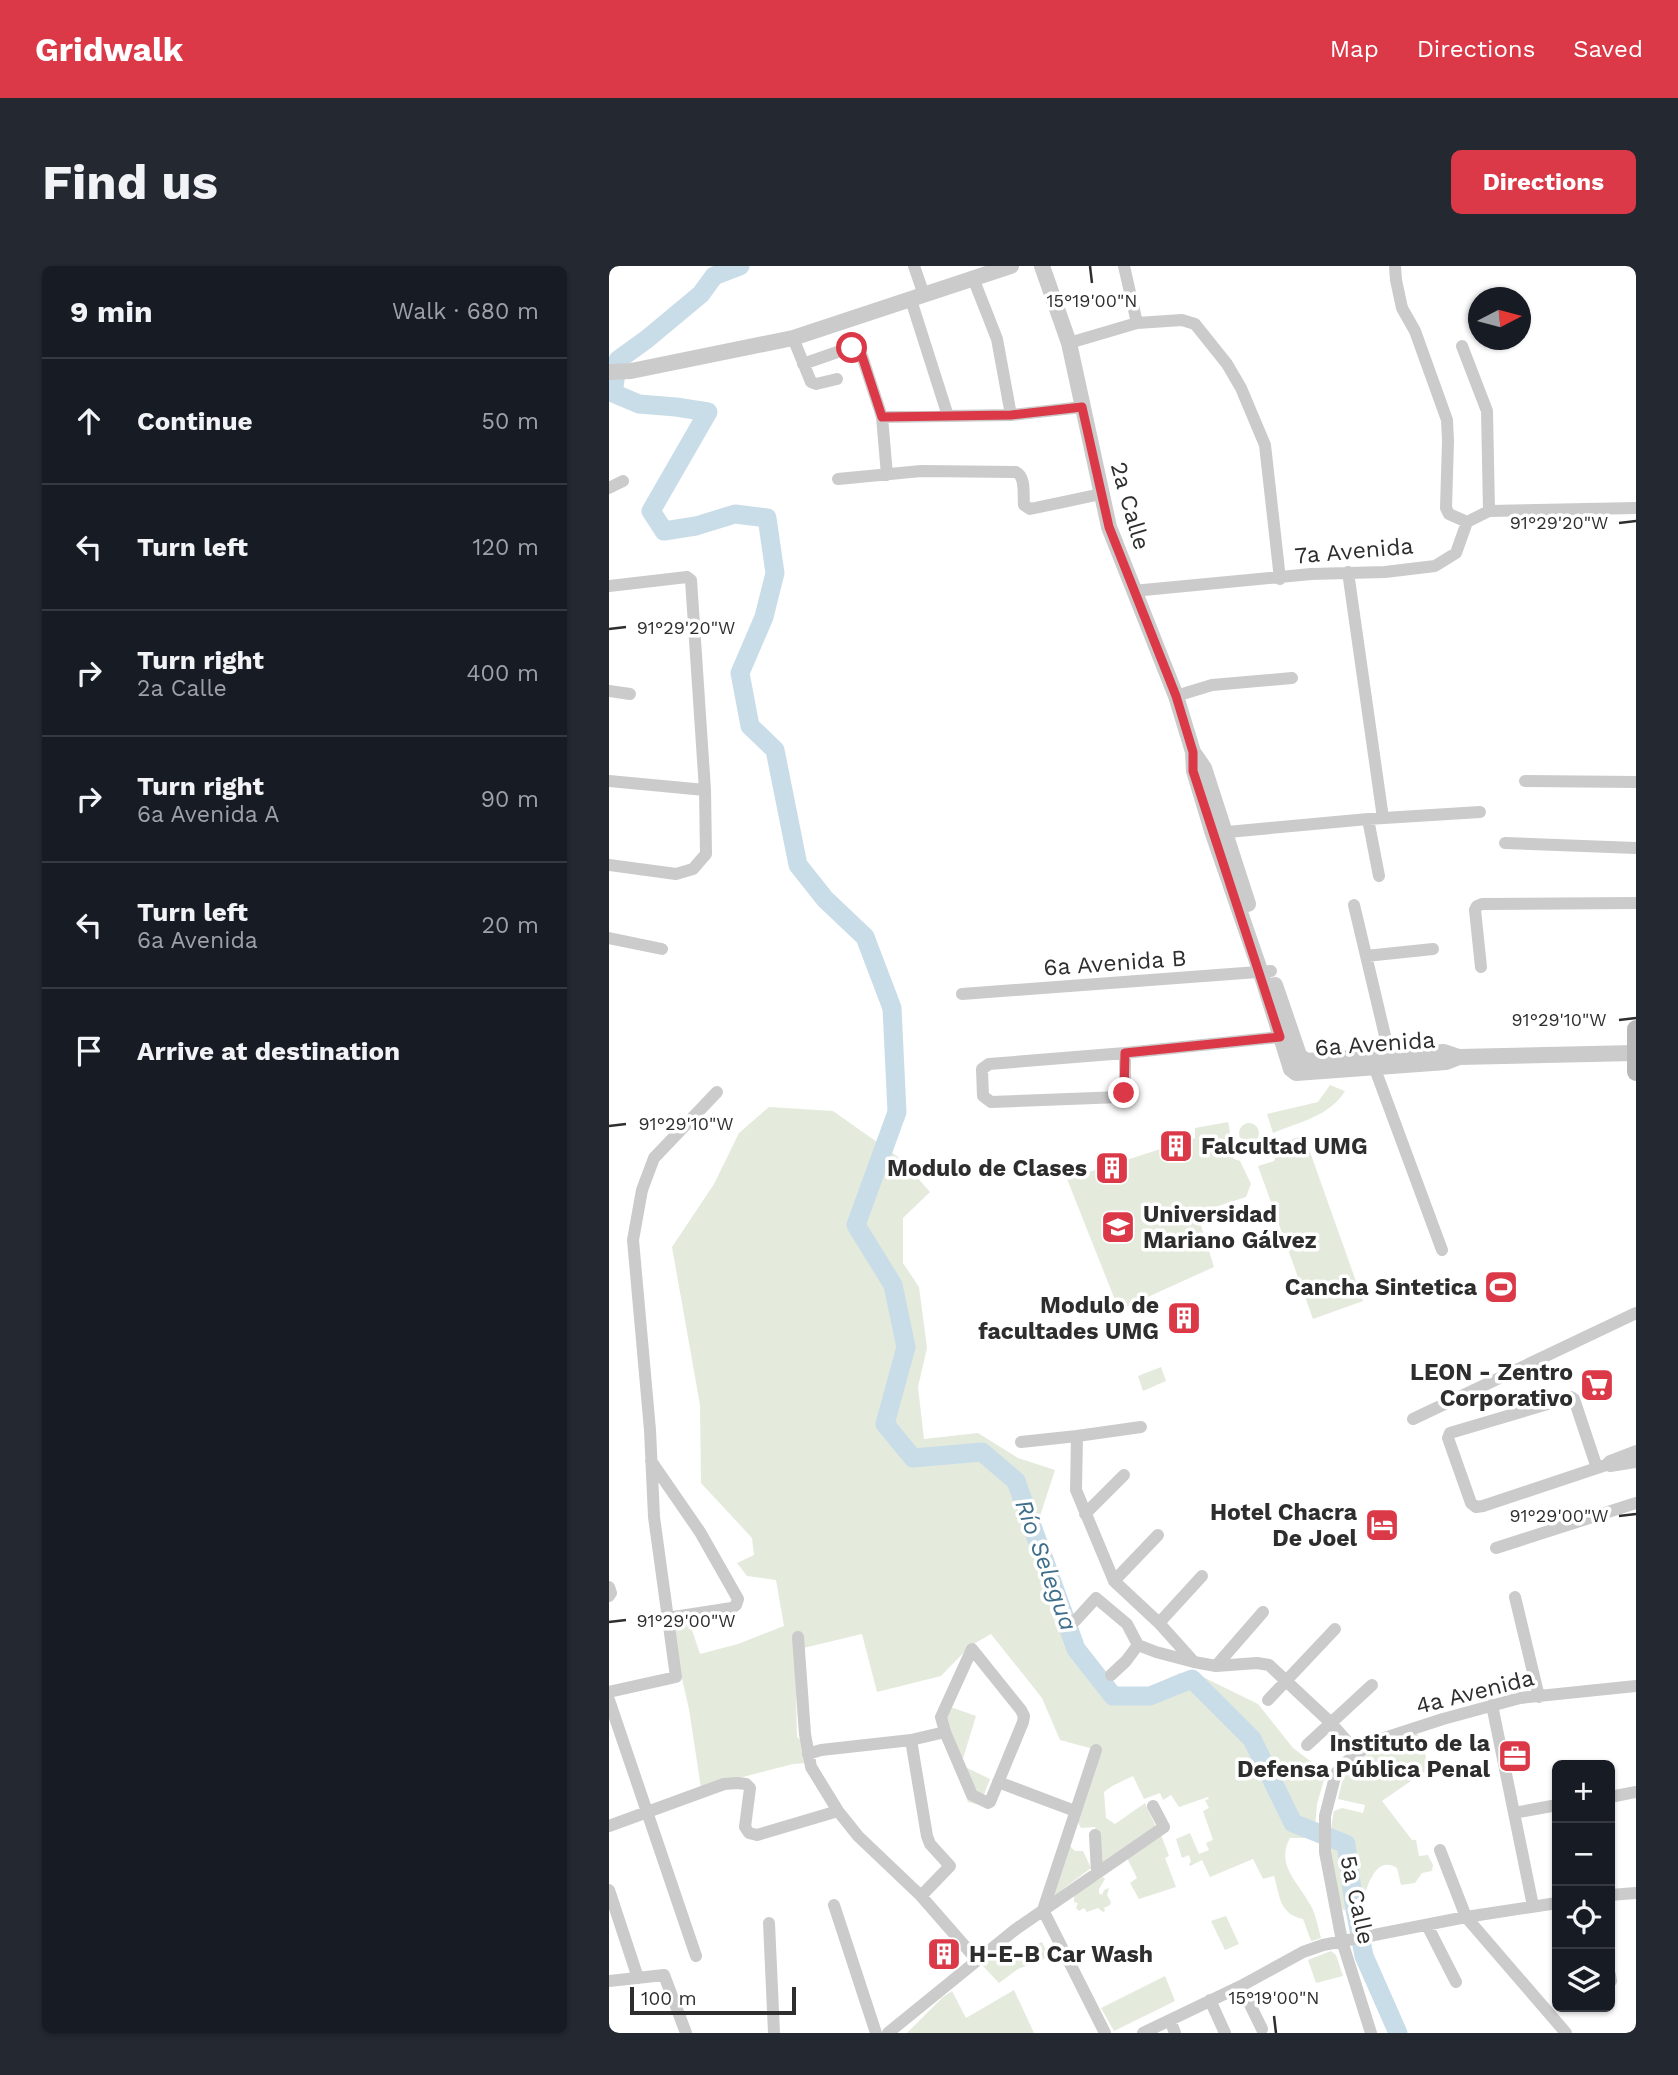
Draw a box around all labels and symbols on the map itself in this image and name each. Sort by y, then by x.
north arrow [1468,287,1531,350]
text: 15°19'00"N [1047,290,1137,311]
route start [836,332,867,363]
street label: 2a Calle [1105,459,1155,553]
text: 91°29'20"W [1510,512,1608,533]
street label: 7a Avenida [1294,532,1414,570]
text: 91°29'20"W [637,617,735,638]
street label: 6a Avenida B [1043,945,1187,981]
text: 91°29'10"W [1512,1009,1607,1030]
street label: 6a Avenida [1314,1026,1436,1062]
route end [1108,1077,1139,1108]
text: 91°29'10"W [639,1113,734,1134]
building icon: Falcultad UMG [1157,1127,1195,1165]
place label: Falcultad UMG [1201,1133,1368,1160]
building icon: Modulo de Clases [1093,1149,1131,1187]
place label: Modulo de Clases [887,1155,1087,1182]
place label: Universidad Mariano Gálvez [1143,1201,1317,1254]
school or university icon: Universidad Mariano Gálvez [1099,1208,1137,1246]
sports icon: Cancha Sintetica [1482,1268,1520,1306]
place label: Cancha Sintetica [1285,1274,1478,1301]
place label: Modulo de facultades UMG [978,1292,1159,1345]
building icon: Modulo de facultades UMG [1165,1299,1203,1337]
place label: LEON - Zentro Corporativo [1410,1359,1573,1412]
supermarket icon: LEON - Zentro Corporativo [1578,1366,1616,1404]
water label: Río Selegua [1009,1496,1083,1635]
place label: Hotel Chacra De Joel [1210,1499,1358,1552]
text: 91°29'00"W [1509,1505,1609,1526]
hotel icon: Hotel Chacra De Joel [1363,1506,1401,1544]
text: 91°29'00"W [636,1610,736,1631]
street label: 4a Avenida [1413,1664,1537,1720]
place label: Instituto de la Defensa Pública Penal [1237,1730,1491,1783]
office icon: Instituto de la Defensa Pública Penal [1496,1737,1534,1775]
street label: 5a Calle [1334,1853,1380,1947]
building icon: H-E-B Car Wash [925,1935,963,1973]
place label: H-E-B Car Wash [969,1941,1153,1968]
scale bar [630,1984,796,2016]
text: 15°19'00"N [1229,1987,1319,2008]

